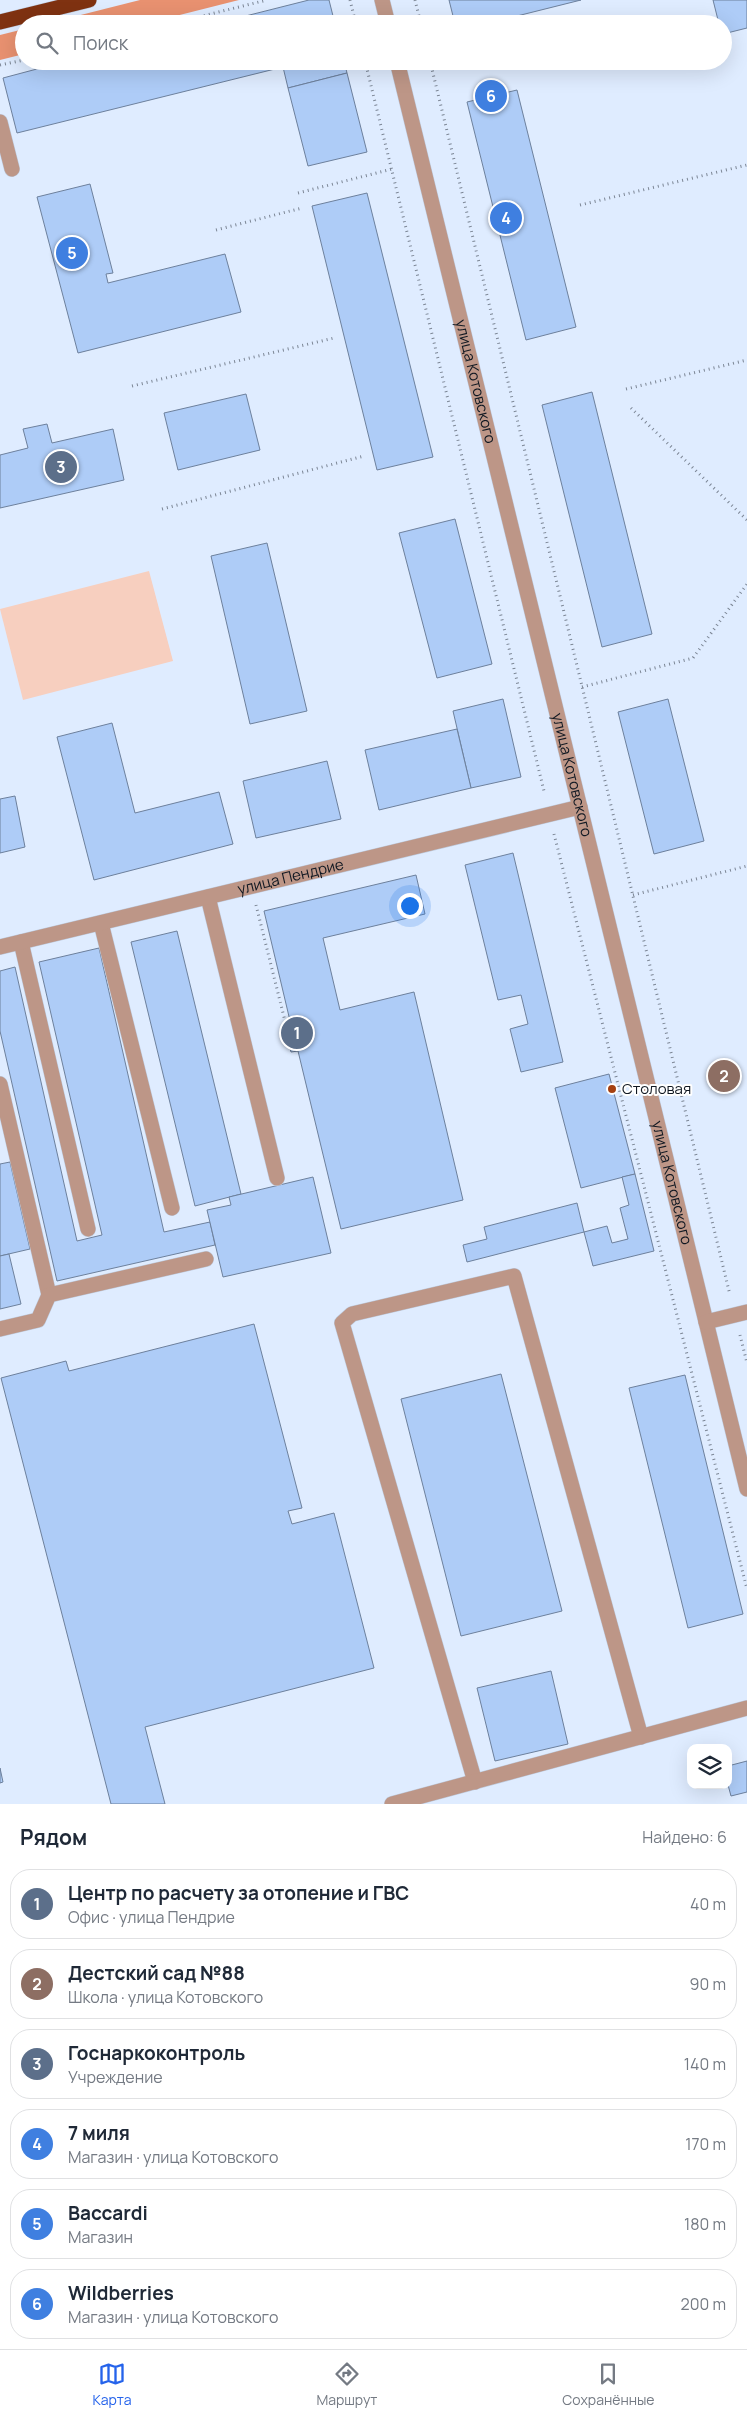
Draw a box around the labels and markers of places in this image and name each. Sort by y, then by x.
pin: 6 [475,77,507,115]
pin: 4 [490,199,522,237]
pin: 5 [56,234,88,272]
pin: 3 [45,448,77,486]
pin: 1 [281,1014,313,1052]
pin: 2 [708,1057,740,1095]
place label: Столовая [622,1078,691,1099]
marker: Столовая [606,1083,618,1095]

